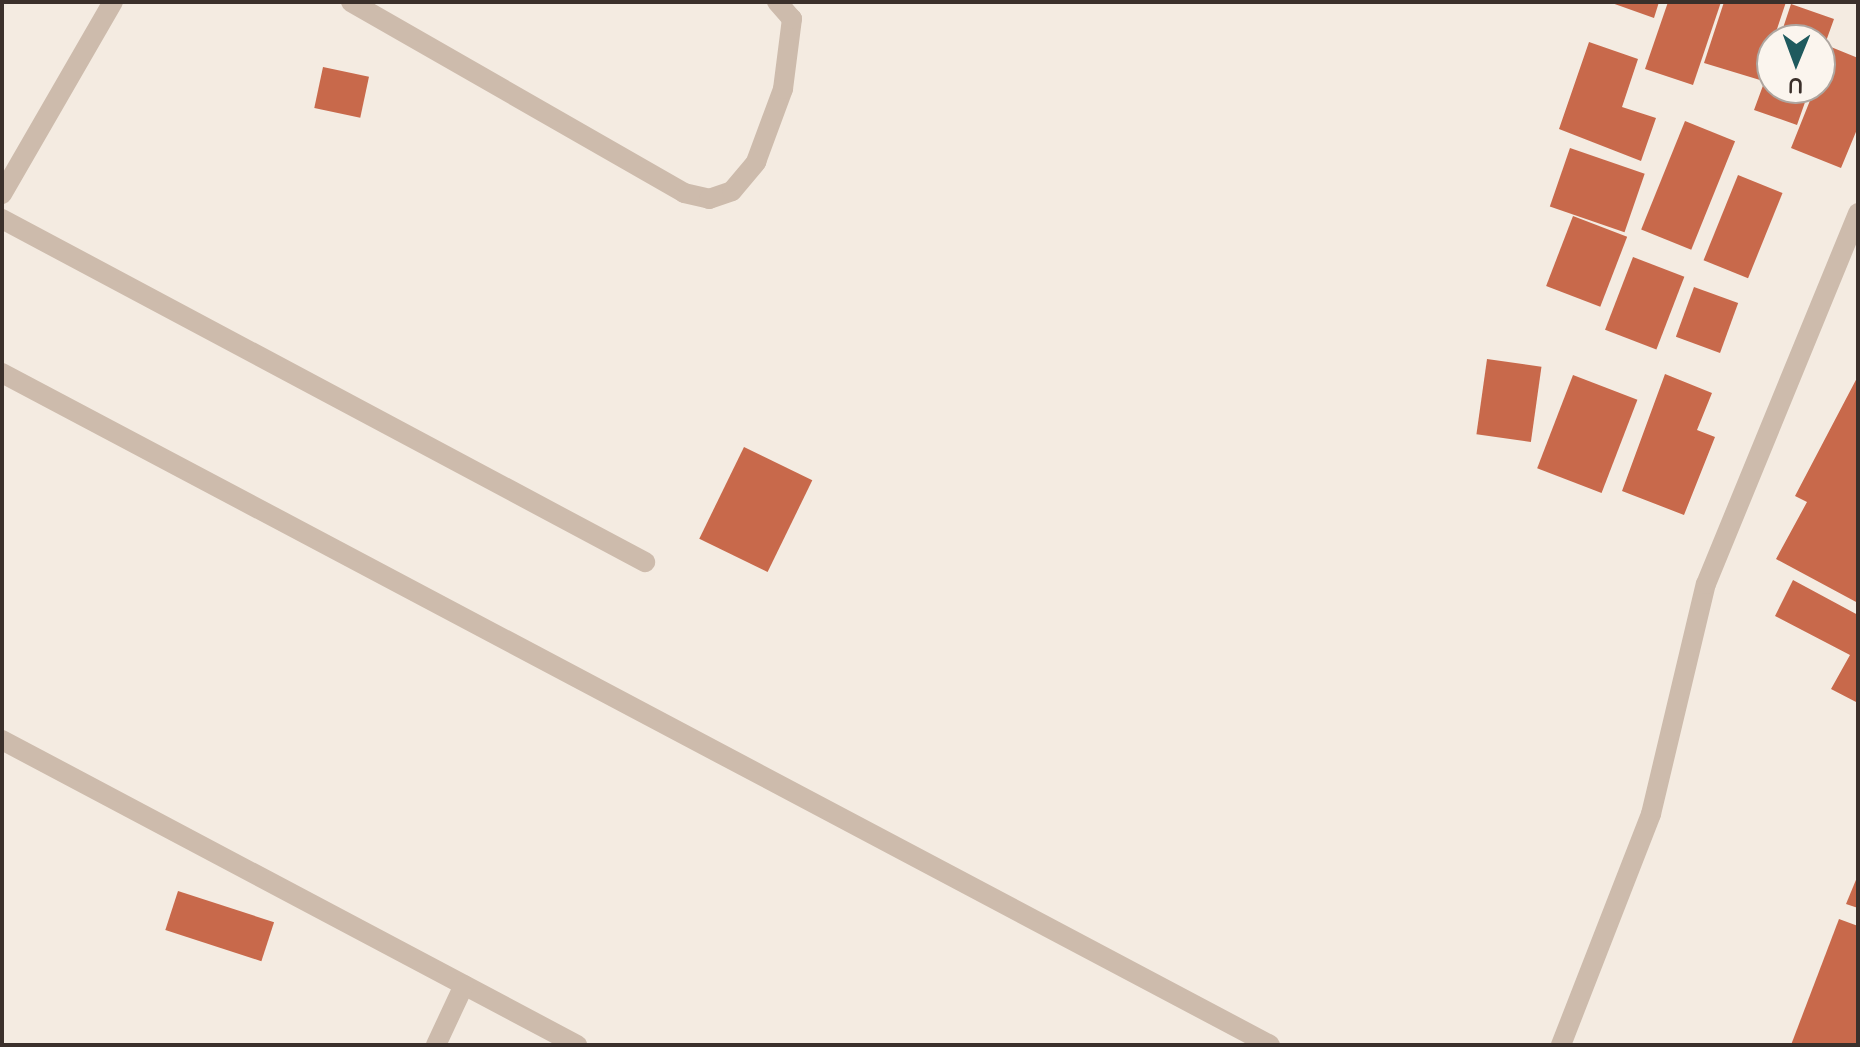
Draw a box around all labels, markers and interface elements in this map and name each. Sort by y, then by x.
north arrow [1756,24,1836,104]
text: U [1788,72,1804,100]

